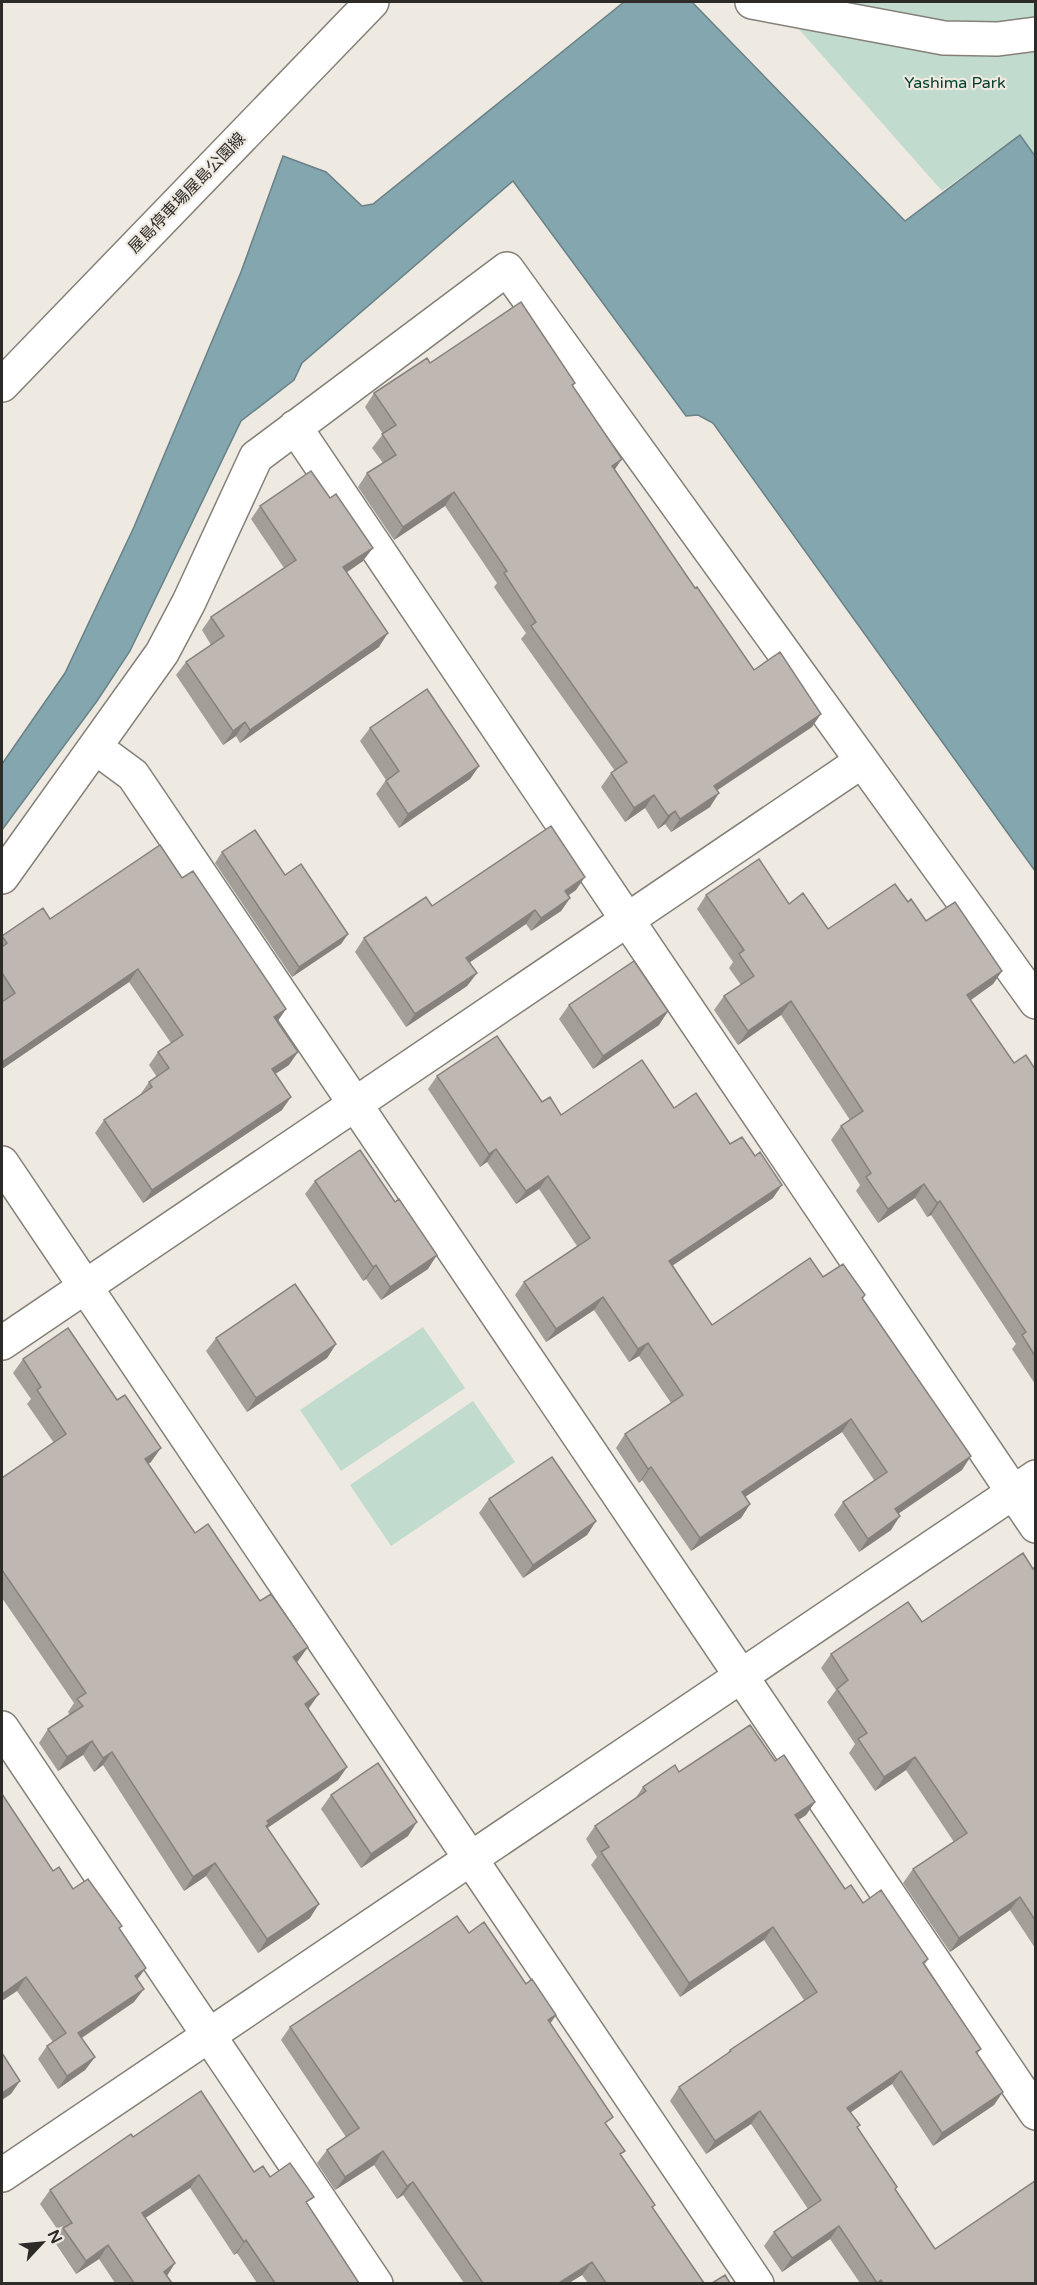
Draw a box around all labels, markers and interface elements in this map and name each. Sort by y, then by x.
park label: Yashima Park [904,73,1006,93]
street label: 屋島停車場屋島公園線 [124,129,250,257]
north arrow [12,2213,72,2273]
text: N [43,2227,66,2247]

